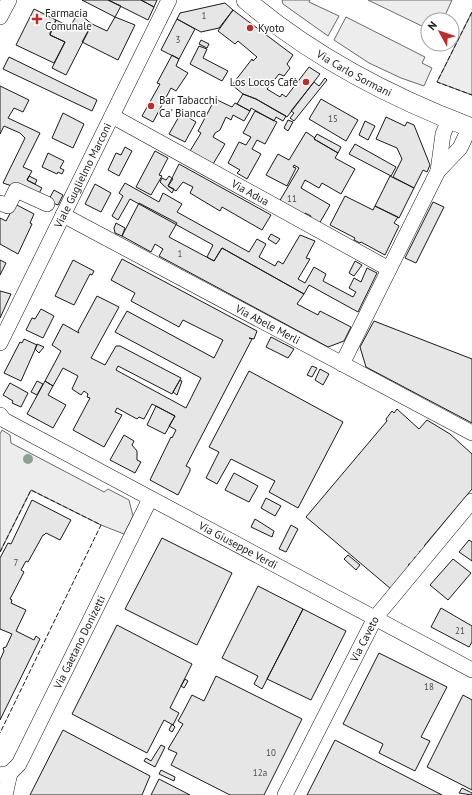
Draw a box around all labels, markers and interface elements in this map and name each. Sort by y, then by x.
place label: Farmacia Comunale [45,6,92,33]
house number: 1 [202,10,207,21]
north arrow [420,12,460,52]
marker: Farmacia Comunale [32,14,42,24]
text: N [425,18,440,33]
place label: Kyoto [258,21,285,35]
marker: Kyoto [245,23,255,33]
house number: 3 [176,34,181,45]
street label: Via Carlo Sormani [313,46,394,100]
place label: Los Locos Cafè [230,75,298,89]
marker: Los Locos Cafè [301,77,311,87]
place label: Bar Tabacchi Ca' Bianca [159,93,218,120]
marker: Bar Tabacchi Ca' Bianca [146,101,156,111]
house number: 15 [328,113,338,124]
street label: Viale Guglielmo Marconi [50,120,114,231]
street label: Via Adua [228,176,272,208]
house number: 11 [287,193,297,204]
house number: 1 [178,248,183,259]
street label: Via Abele Merli [232,301,302,347]
street label: Via Giuseppe Verdi [196,518,280,572]
house number: 7 [14,557,19,568]
street label: Via Gaetano Donizetti [50,593,108,692]
street label: Via Caveto [346,614,382,665]
house number: 21 [455,625,465,636]
house number: 18 [424,681,434,692]
house number: 10 [266,747,276,758]
house number: 12a [253,767,267,778]

